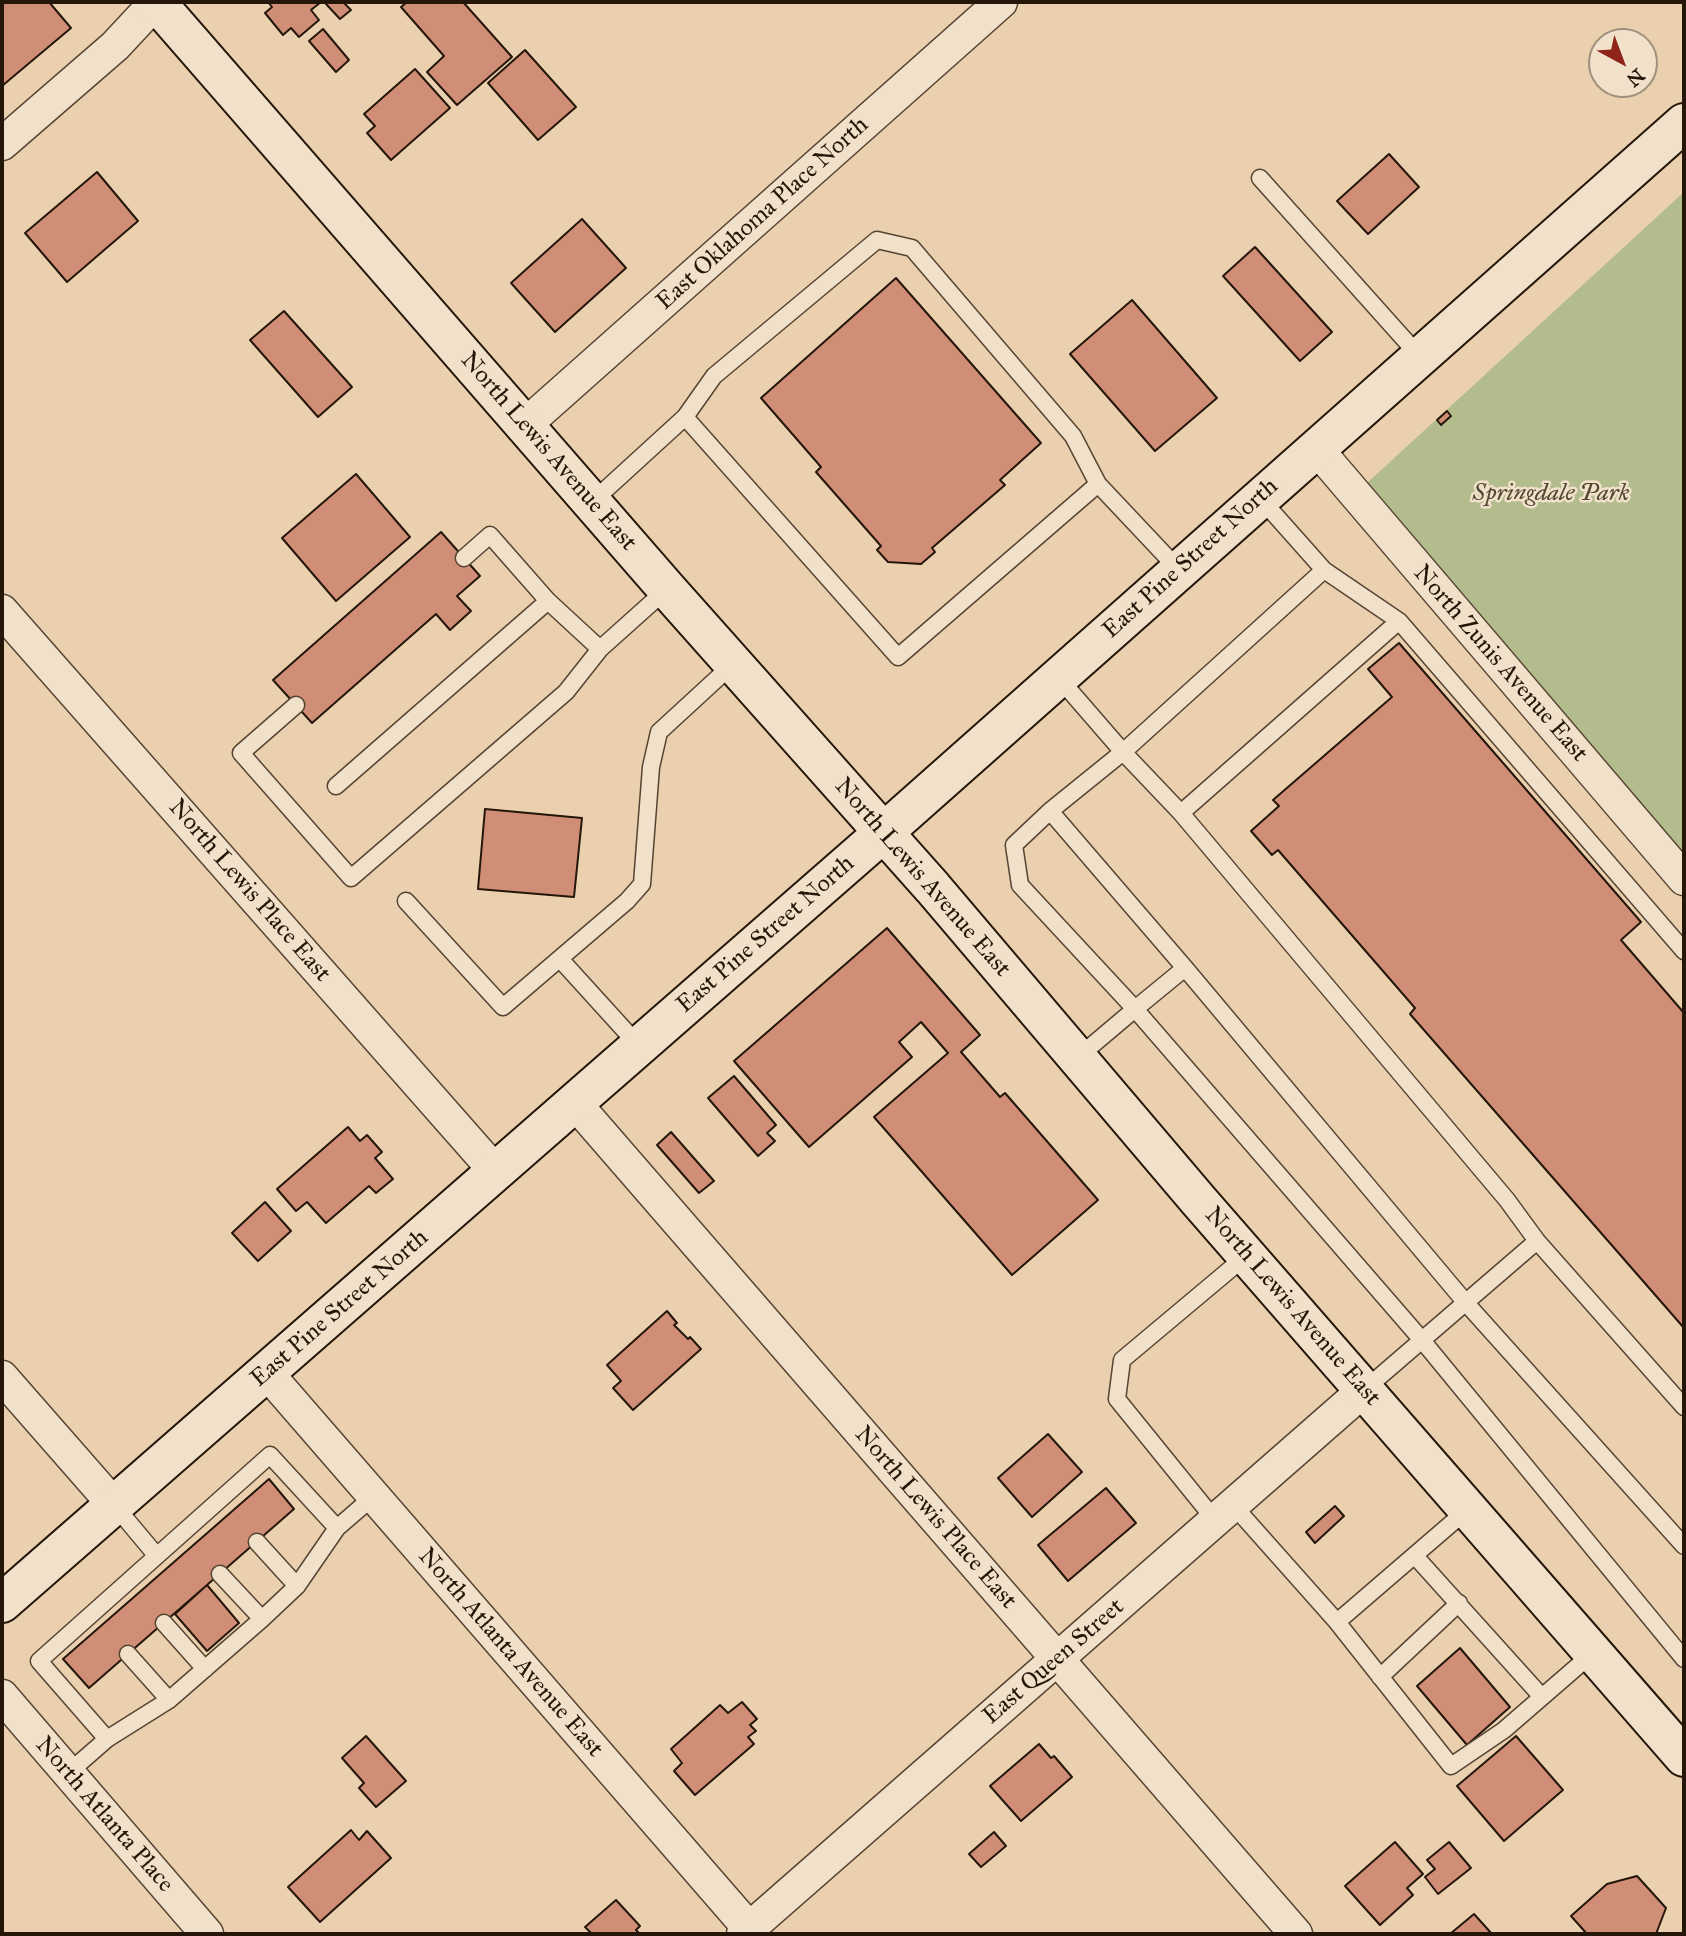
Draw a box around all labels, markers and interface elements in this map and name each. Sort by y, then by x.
north arrow [1588,28,1658,98]
text: N [1622,64,1649,92]
street label: East Oklahoma Place North [651,111,875,317]
street label: North Lewis Avenue East [454,347,642,557]
street label: East Pine Street North [1097,473,1285,645]
park label: Springdale Park [1473,480,1629,508]
street label: North Zunis Avenue East [1407,560,1593,768]
street label: North Lewis Avenue East [828,773,1016,983]
street label: North Lewis Place East [162,794,336,988]
street label: East Pine Street North [671,850,861,1020]
street label: North Lewis Avenue East [1198,1202,1386,1412]
street label: East Pine Street North [245,1224,435,1394]
street label: North Lewis Place East [848,1421,1022,1615]
street label: North Atlanta Avenue East [411,1543,609,1763]
street label: East Queen Street [978,1593,1130,1731]
street label: North Atlanta Place [29,1731,179,1899]

